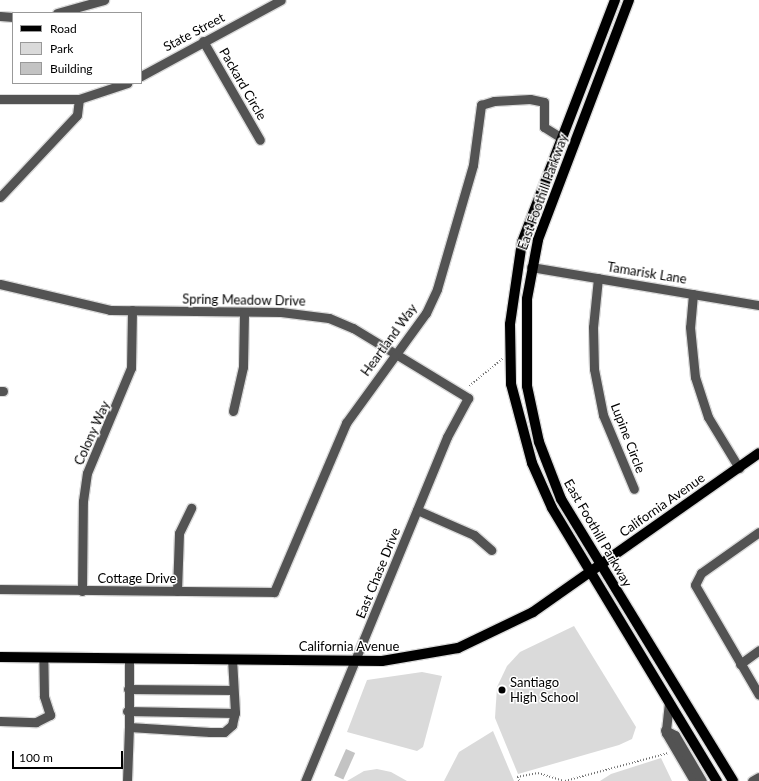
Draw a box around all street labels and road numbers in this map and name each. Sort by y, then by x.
street label: State Street [161,9,227,55]
street label: Packard Circle [216,45,270,123]
street label: East Foothill Parkway [515,132,571,252]
street label: Tamarisk Lane [606,259,688,287]
street label: Spring Meadow Drive [182,291,306,309]
street label: Heartland Way [358,301,420,379]
street label: Colony Way [71,398,113,468]
street label: Lupine Circle [607,401,649,475]
street label: California Avenue [616,470,708,540]
street label: East Foothill Parkway [561,476,635,590]
street label: East Chase Drive [353,525,403,621]
street label: Cottage Drive [98,570,176,586]
street label: California Avenue [299,638,399,654]

